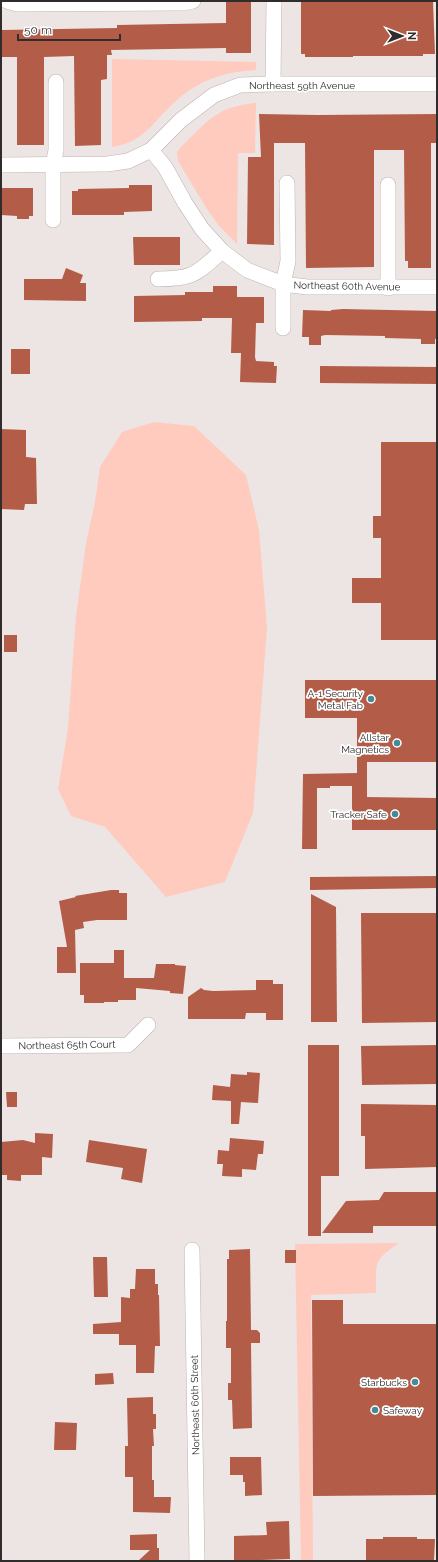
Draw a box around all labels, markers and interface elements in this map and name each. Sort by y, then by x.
scale bar [18,16,120,42]
north arrow [382,16,422,56]
text: 50 m [24,23,52,37]
text: N [405,32,418,40]
street label: Northeast 59th Avenue [249,80,355,91]
street label: Northeast 60th Avenue [293,280,401,292]
place label: A-1 Security Metal Fab [307,688,364,711]
marker: A-1 Security Metal Fab [366,694,376,704]
place label: Allstar Magnetics [341,732,389,755]
marker: Allstar Magnetics [392,738,402,748]
place label: Tracker Safe [330,809,387,820]
marker: Tracker Safe [390,809,400,819]
street label: Northeast 65th Court [18,1039,116,1051]
street label: Northeast 60th Street [189,1354,201,1455]
place label: Starbucks [361,1377,407,1388]
marker: Starbucks [410,1377,420,1387]
marker: Safeway [370,1405,380,1415]
place label: Safeway [383,1405,423,1416]

